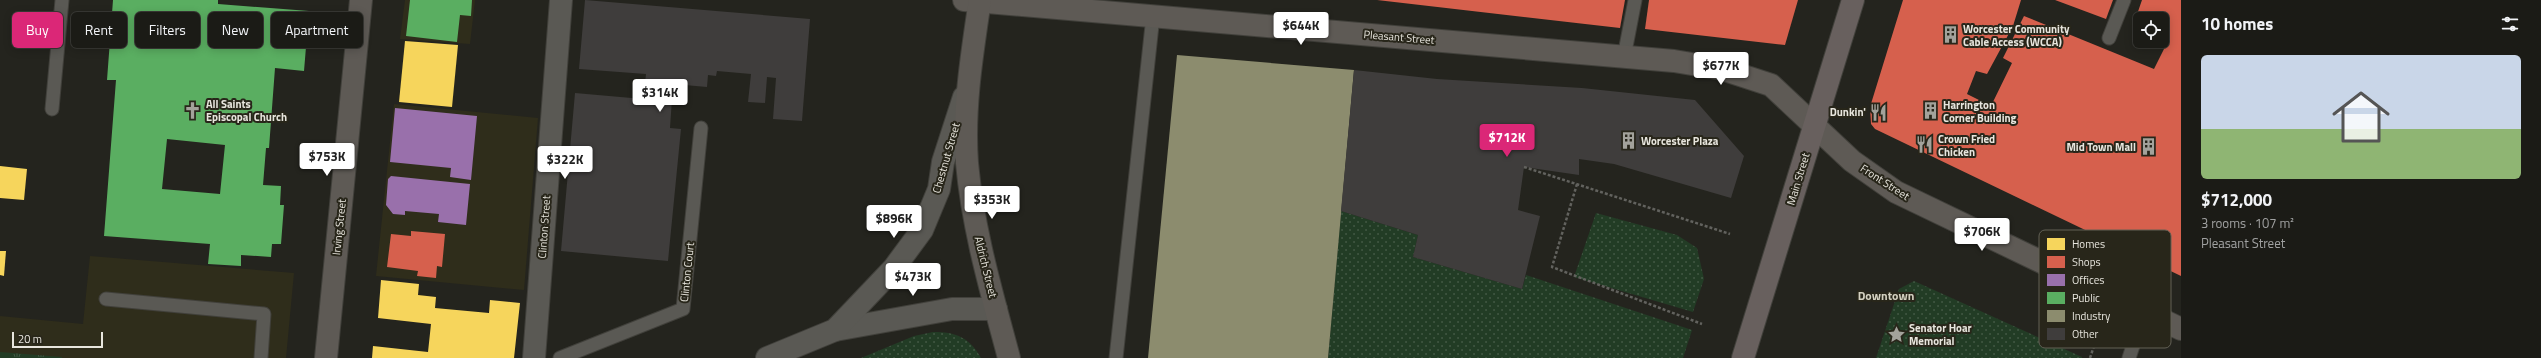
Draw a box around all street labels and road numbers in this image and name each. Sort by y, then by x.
street label: Pleasant Street [1363,26,1435,48]
street label: Chestnut Street [928,121,964,195]
street label: Main Street [1782,151,1814,207]
street label: Front Street [1857,160,1913,204]
street label: Clinton Street [534,195,554,259]
street label: Irving Street [328,198,350,256]
street label: Aldrich Street [971,235,1001,299]
street label: Clinton Court [676,241,698,303]

